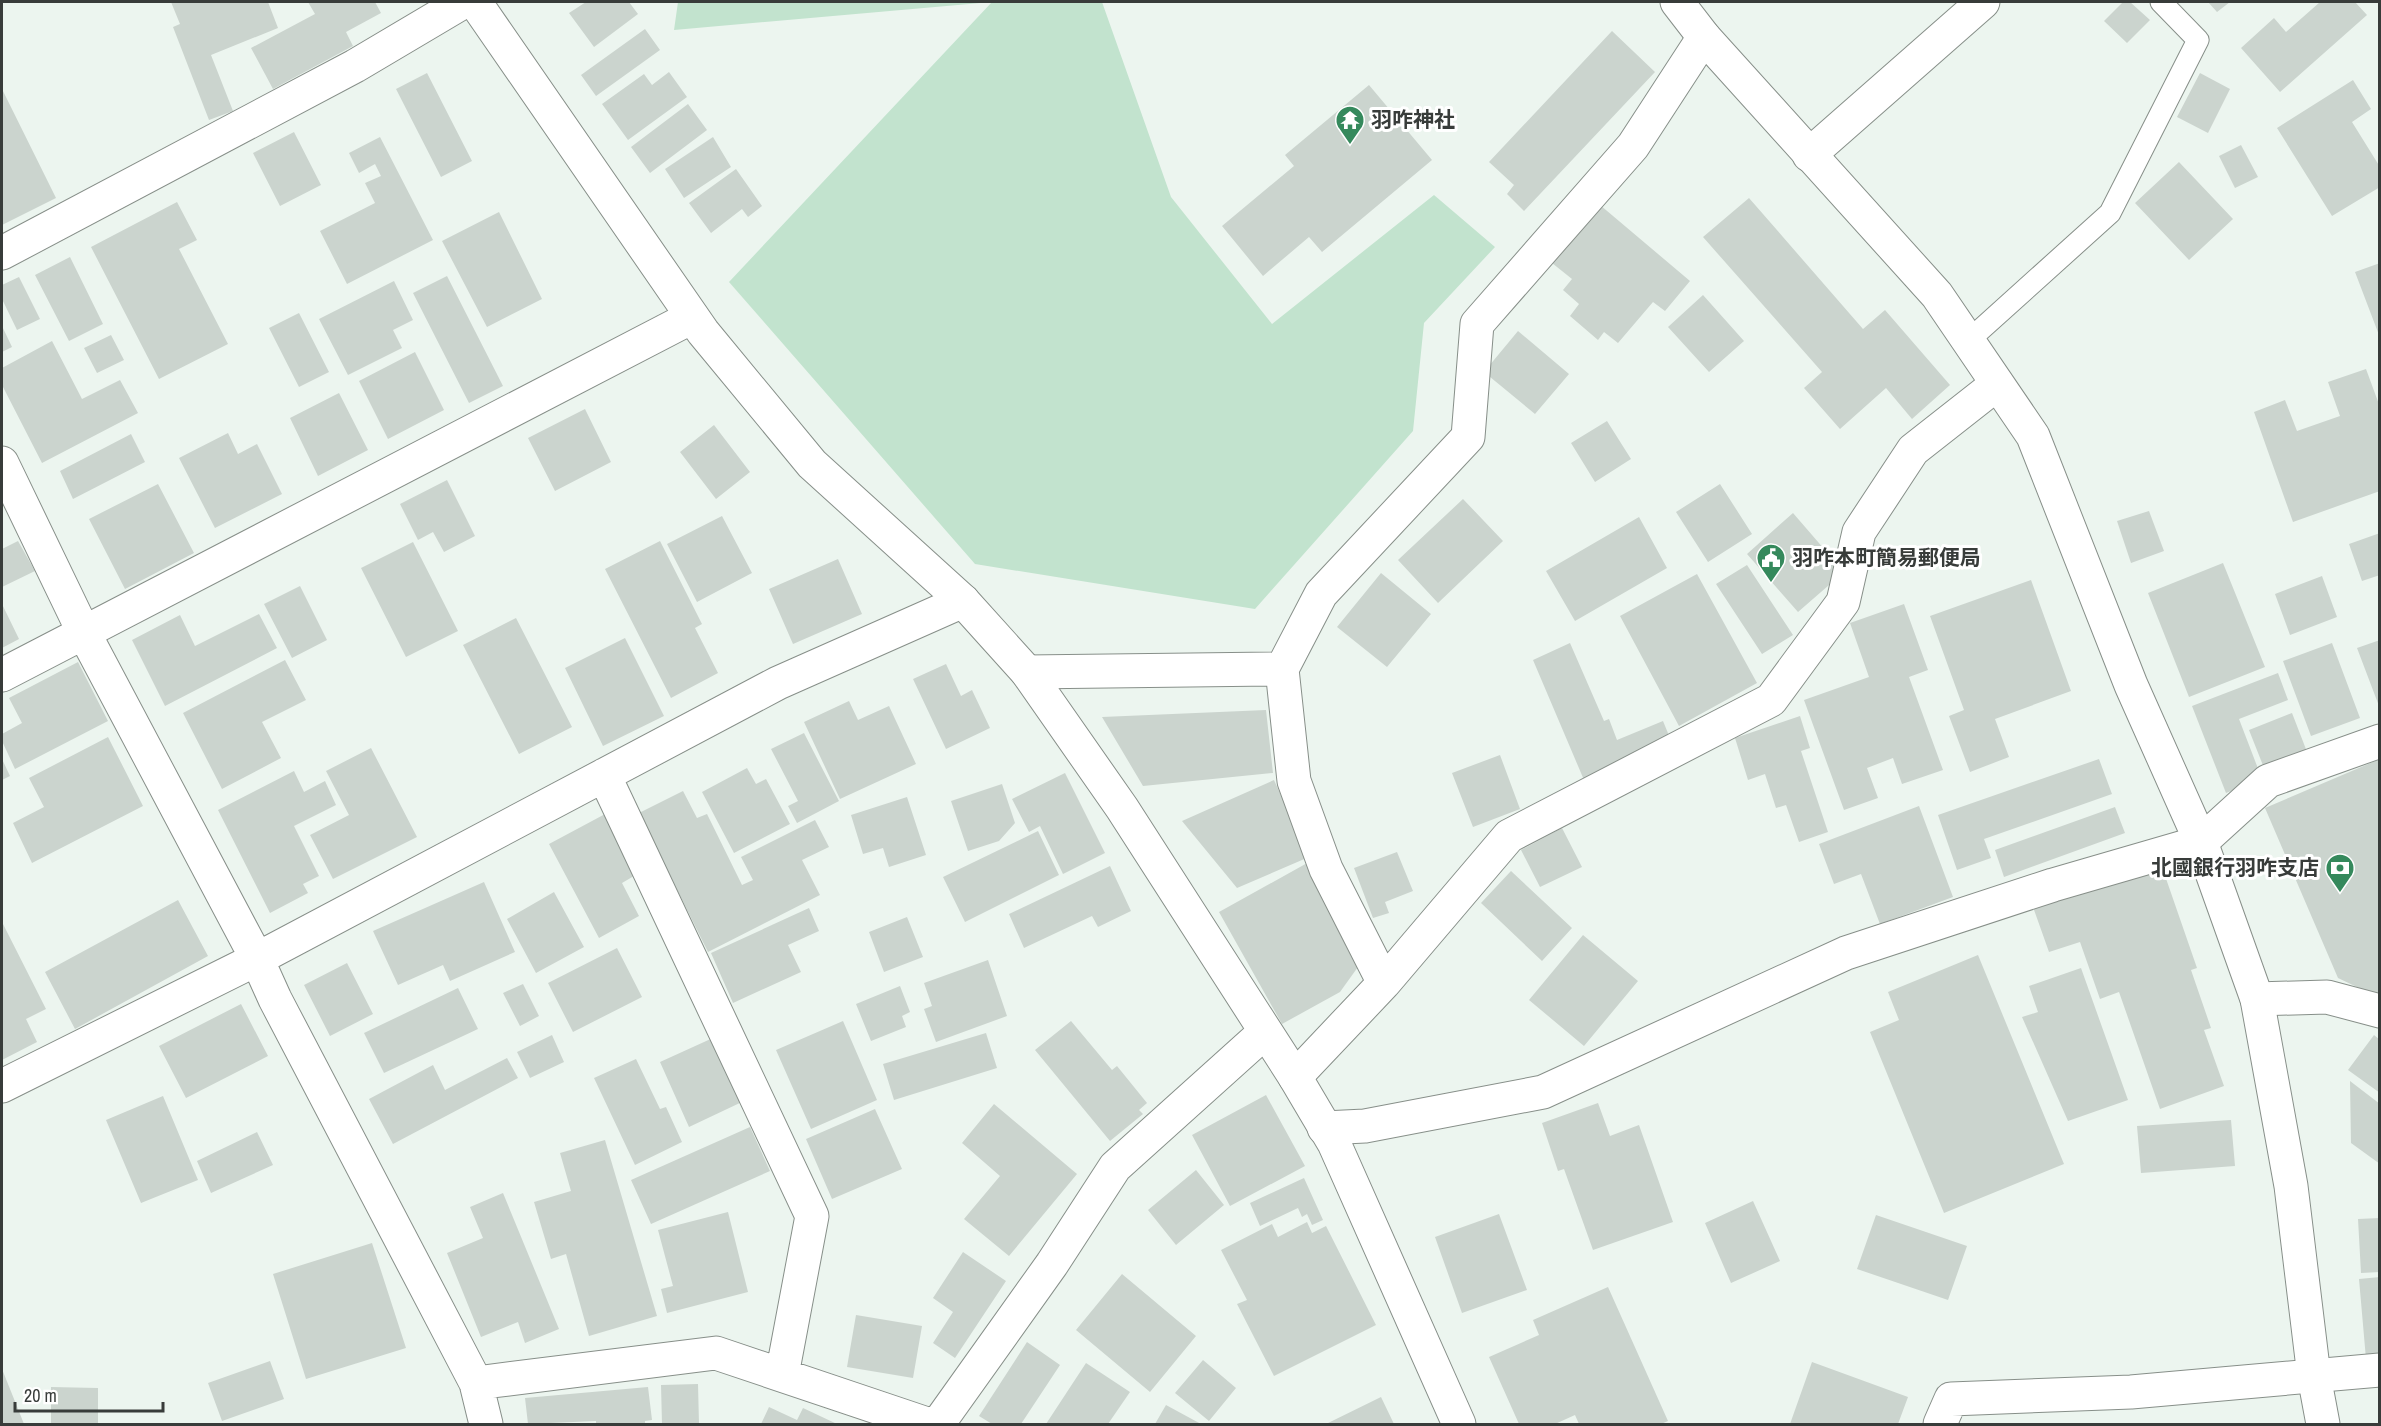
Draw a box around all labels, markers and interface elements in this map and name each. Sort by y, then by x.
temple icon: 羽咋神社 [1334,104,1366,146]
place label: 羽咋神社 [1371,105,1455,134]
public building icon: 羽咋本町簡易郵便局 [1755,542,1787,584]
place label: 羽咋本町簡易郵便局 [1792,543,1981,572]
bank icon: 北國銀行羽咋支店 [2324,852,2356,894]
place label: 北國銀行羽咋支店 [2151,853,2319,882]
scale bar [15,1375,164,1413]
text: 20 m [24,1383,57,1408]

